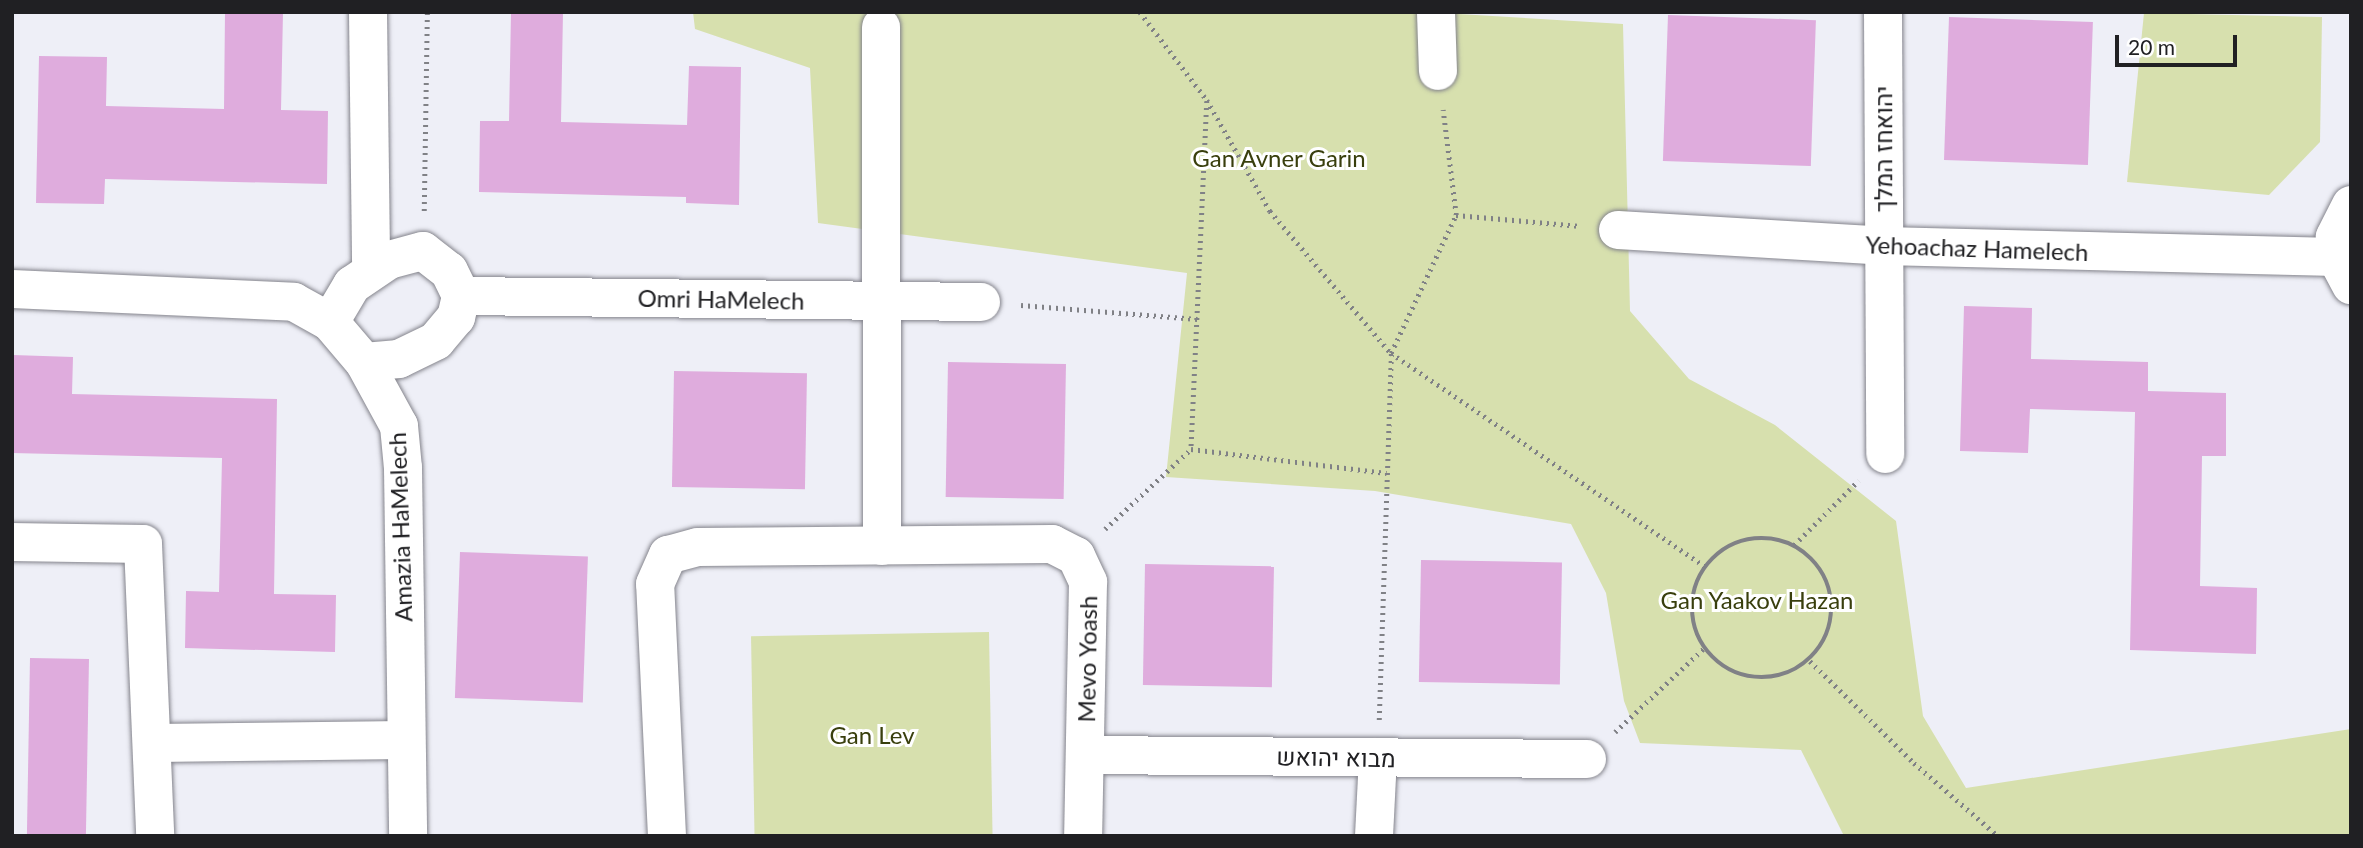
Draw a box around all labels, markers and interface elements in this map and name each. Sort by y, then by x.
scale bar [2118,21,2240,65]
text: 20 m [2128,34,2175,59]
street label: יהואחז המלך [1869,86,1897,212]
park label: Gan Avner Garin [1192,144,1366,172]
street label: Yehoachaz Hamelech [1865,230,2089,266]
street label: Omri HaMelech [637,283,805,315]
street label: Amazia HaMelech [382,432,418,622]
park label: Gan Yaakov Hazan [1660,586,1854,614]
street label: Mevo Yoash [1071,595,1103,723]
park label: Gan Lev [829,721,915,749]
street label: מבוא יהואש [1276,742,1396,772]

